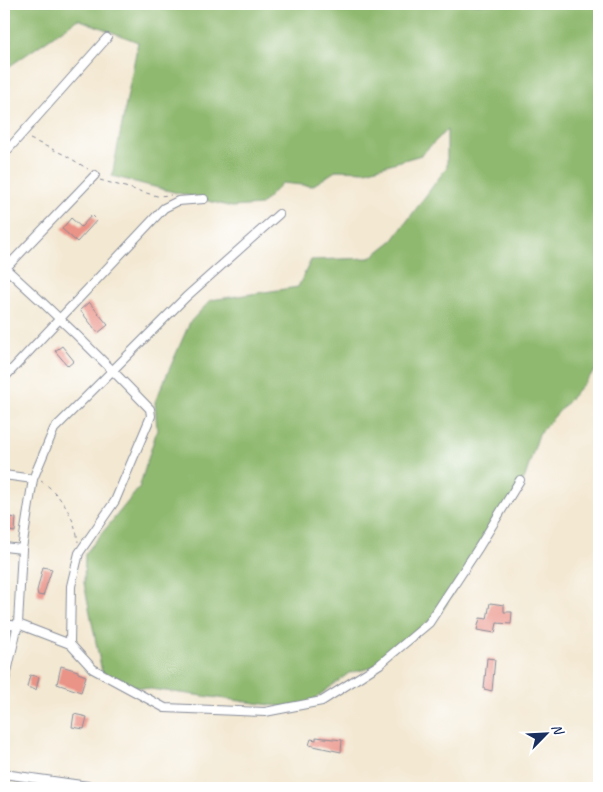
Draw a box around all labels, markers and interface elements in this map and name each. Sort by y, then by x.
north arrow [520,710,570,760]
text: N [548,721,568,738]

